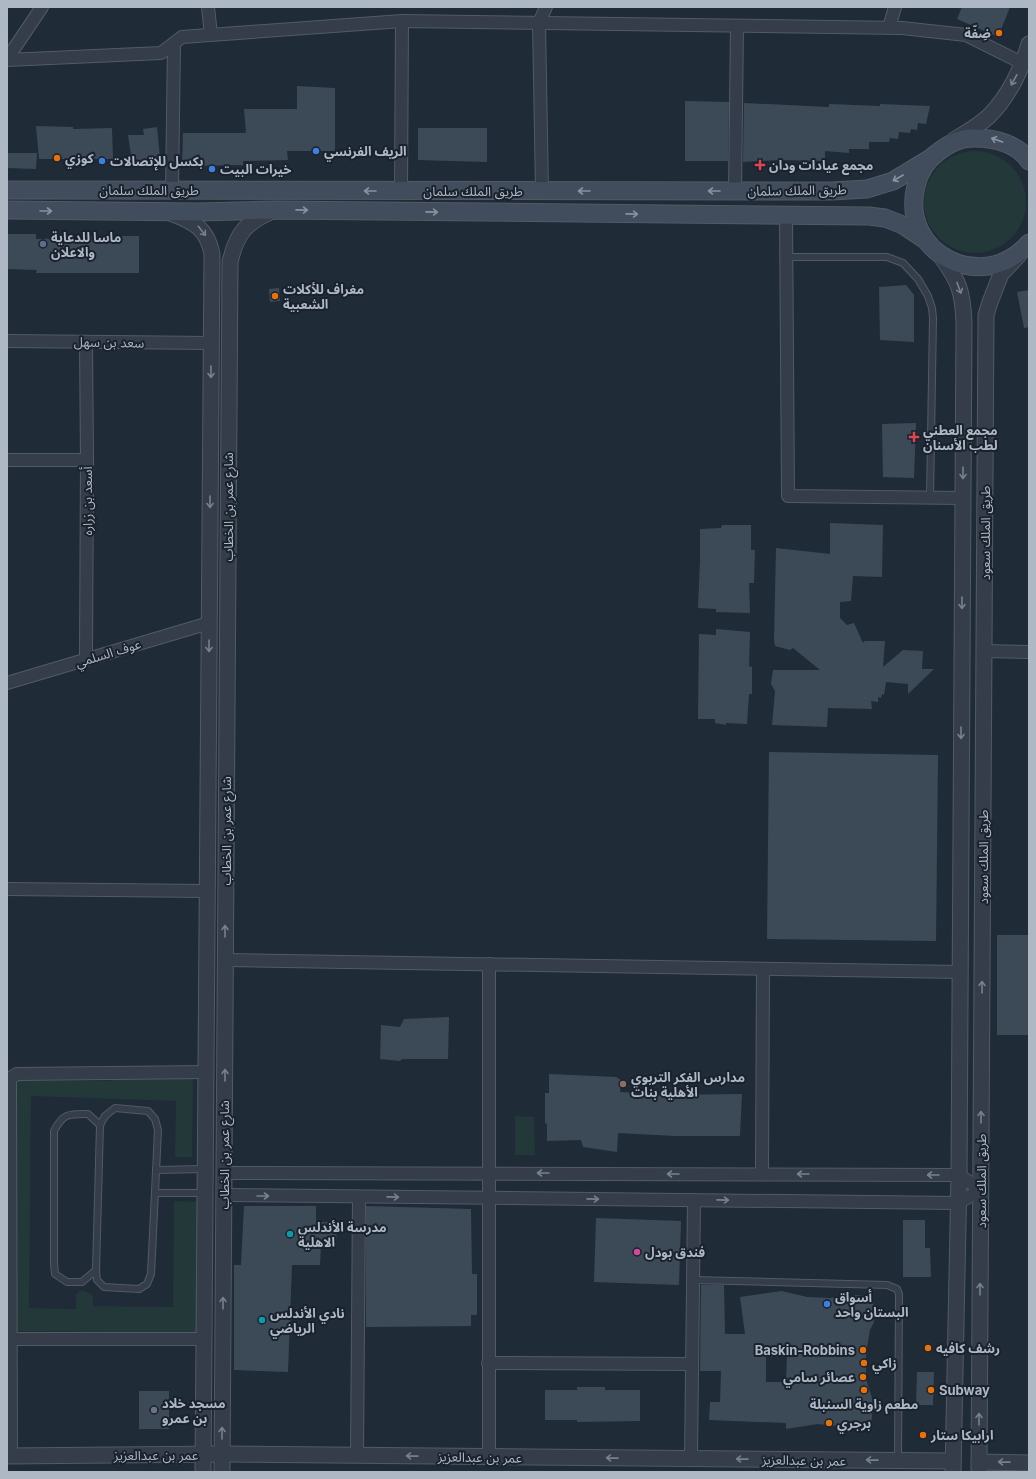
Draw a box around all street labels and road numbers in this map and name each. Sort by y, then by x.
street label: طريق الملك سلمان [747,181,847,200]
street label: طريق الملك سلمان [99,182,199,199]
street label: طريق الملك سلمان [423,183,523,200]
street label: سعد بن سهل [74,333,144,352]
street label: شارع عمر بن الخطاب [220,452,239,562]
street label: أسعد بن زراره [79,466,96,536]
street label: طريق الملك سعود [977,486,994,580]
street label: عوف السلمي [73,635,144,673]
street label: شارع عمر بن الخطاب [218,776,237,886]
street label: طريق الملك سعود [975,810,992,904]
street label: شارع عمر بن الخطاب [216,1100,235,1210]
street label: طريق الملك سعود [973,1134,990,1228]
street label: عمر بن عبدالعزيز [113,1447,199,1464]
street label: عمر بن عبدالعزيز [437,1448,523,1467]
street label: عمر بن عبدالعزيز [761,1451,847,1470]

